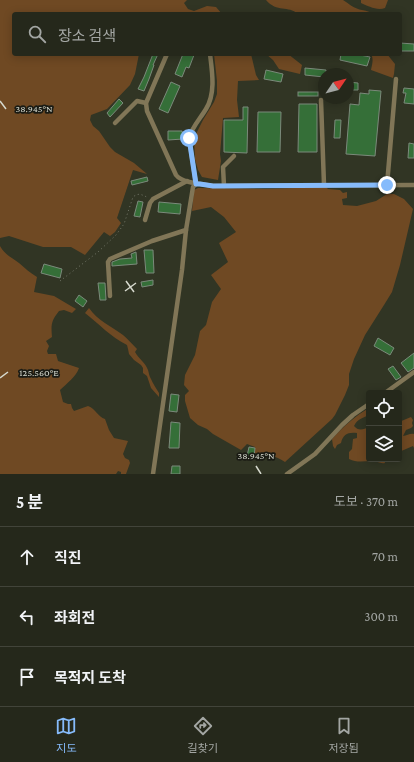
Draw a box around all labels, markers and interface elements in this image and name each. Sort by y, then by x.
search box [12,12,402,56]
icon: search [26,23,48,45]
text: 장소 검색 [58,28,116,44]
north arrow [318,68,354,104]
text: 38.945°N [15,103,53,114]
route start [180,129,198,147]
route end [378,176,396,194]
text: 125.560°E [19,367,59,378]
map controls [366,390,402,462]
button: locate [366,390,402,426]
button: layers [366,426,402,462]
text: 38.945°N [237,450,275,461]
text: 5 분 [16,493,43,512]
text: 도보 · 370 m [334,494,398,509]
icon: ahead [16,546,38,568]
text: 70 m [372,549,398,564]
text: 직진 [54,550,82,566]
icon: left [16,606,38,628]
text: 300 m [364,609,398,624]
text: 좌회전 [54,610,95,626]
icon: arrive [16,666,38,688]
text: 목적지 도착 [54,670,126,686]
tab: 지도 [55,715,77,755]
tab: 길찾기 [188,715,218,755]
tab: 저장됨 [328,715,359,755]

